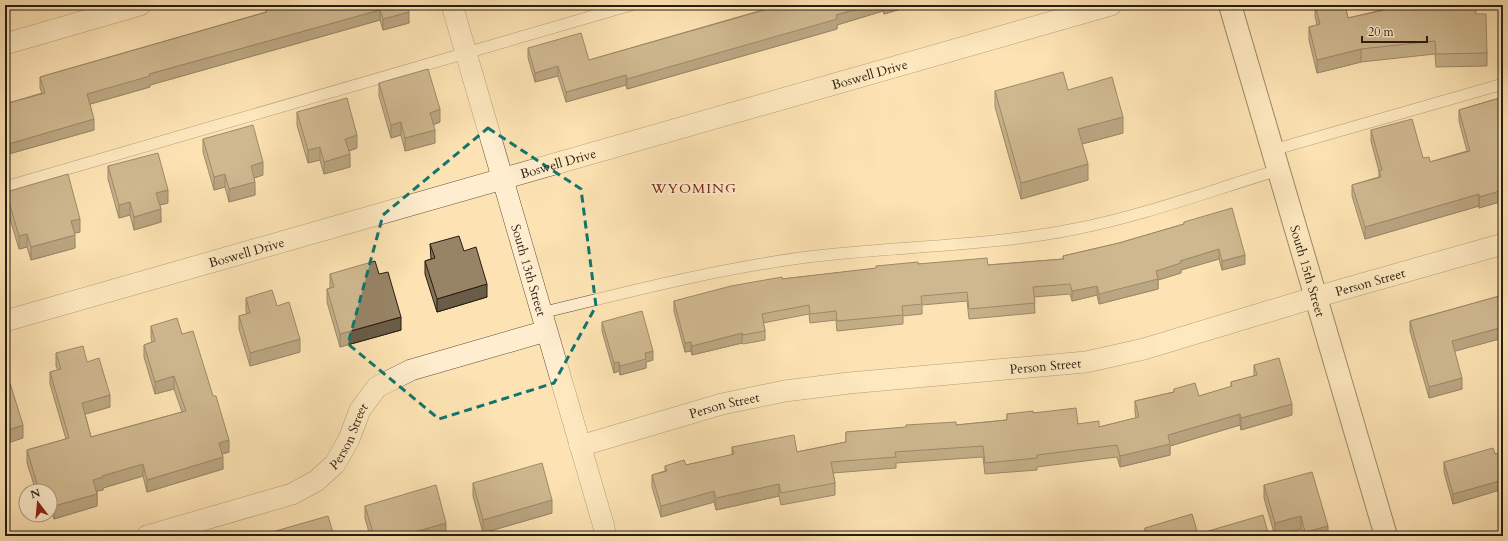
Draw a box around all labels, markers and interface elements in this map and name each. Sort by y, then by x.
scale bar [1362,18,1427,44]
text: 20 m [1368,24,1395,40]
street label: Boswell Drive [830,56,910,94]
street label: Boswell Drive [518,145,598,183]
district label: WYOMING [650,179,737,198]
street label: South 13th Street [506,222,550,318]
street label: South 15th Street [1285,223,1329,319]
street label: Boswell Drive [207,234,287,272]
street label: Person Street [1333,264,1407,301]
street label: Person Street [1009,354,1082,379]
street label: Person Street [687,389,761,423]
street label: Person Street [326,399,373,475]
north arrow [18,483,58,523]
text: N [29,485,42,502]

